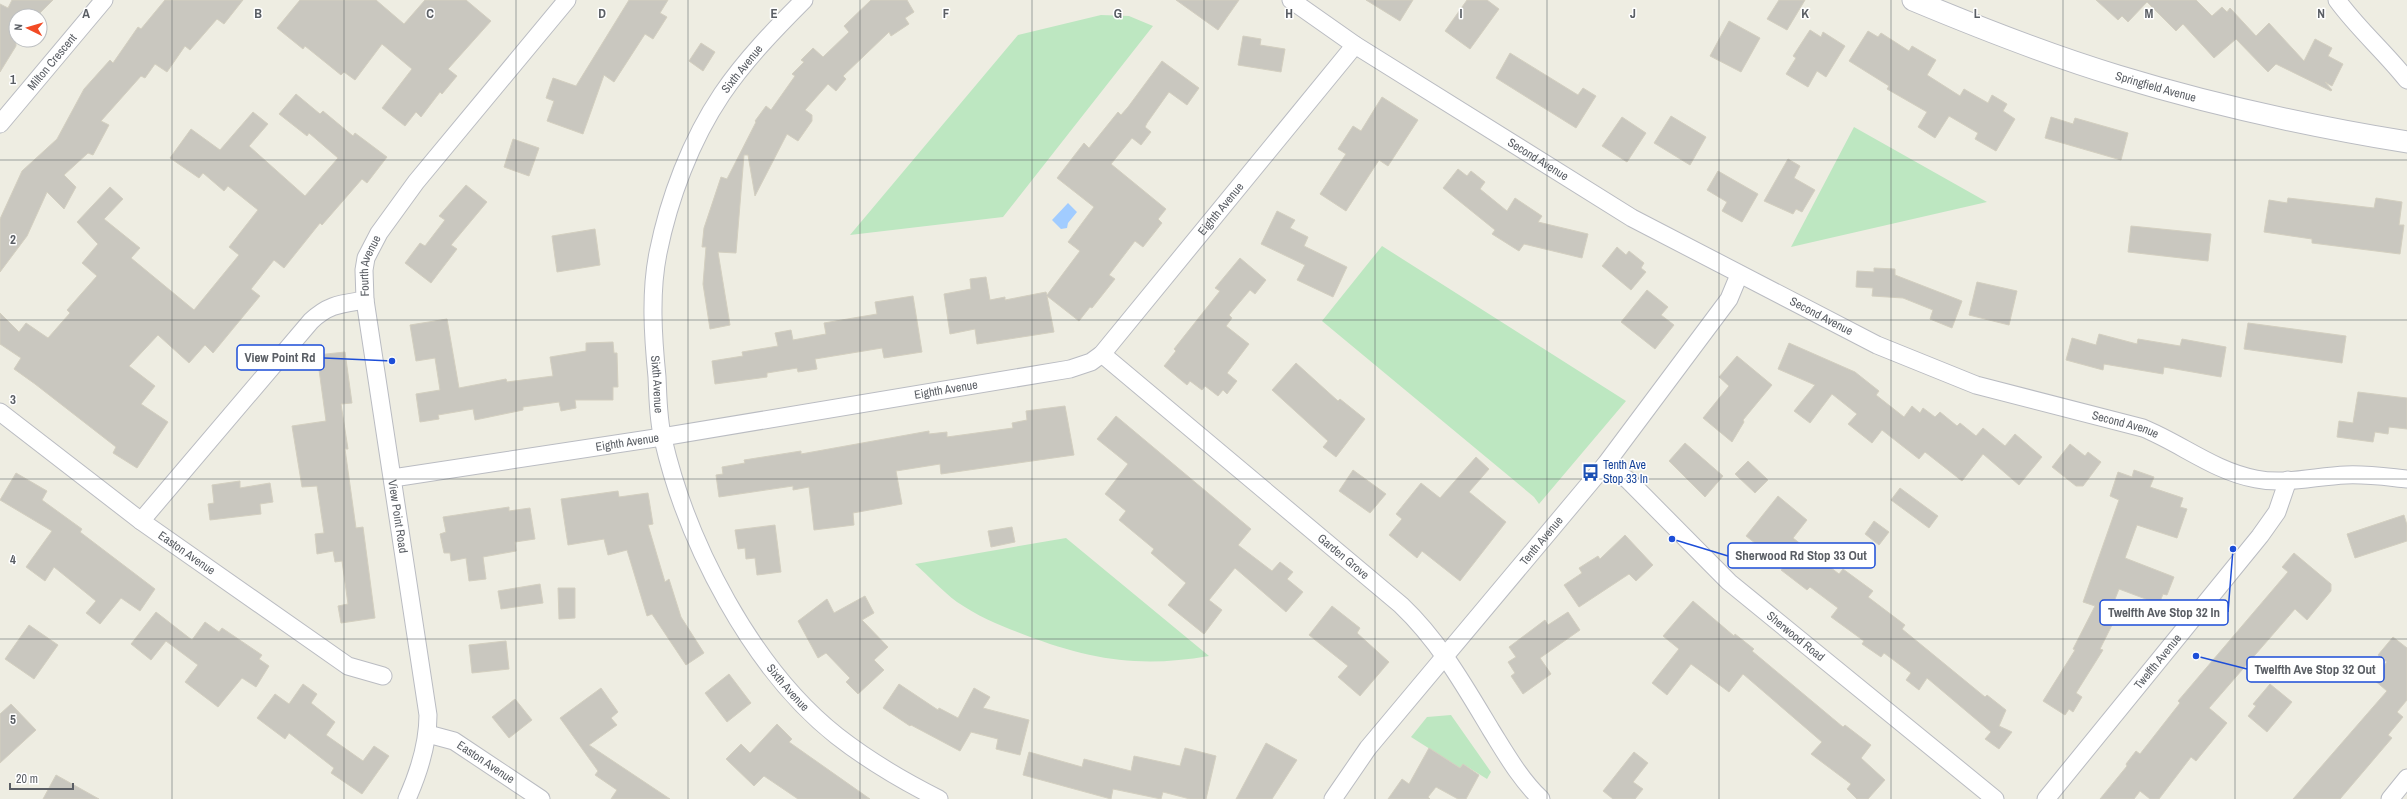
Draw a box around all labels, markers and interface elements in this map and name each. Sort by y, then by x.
text: A [82,5,90,22]
text: B [254,5,262,22]
text: C [426,5,434,22]
text: D [598,5,606,22]
text: E [770,5,778,22]
text: F [943,5,950,22]
text: G [1114,5,1122,22]
text: H [1285,5,1293,22]
text: I [1460,5,1463,22]
text: J [1630,5,1636,22]
text: K [1801,5,1809,22]
text: L [1974,5,1981,22]
text: M [2145,5,2154,22]
text: N [2317,5,2325,22]
north arrow [8,8,48,48]
text: N [11,23,25,31]
street label: Milton Crescent [24,30,81,94]
street label: Sixth Avenue [718,41,766,97]
street label: Springfield Avenue [2113,68,2198,106]
text: 1 [10,71,16,88]
street label: Second Avenue [1505,134,1571,184]
street label: Eighth Avenue [1194,179,1247,239]
text: 2 [10,231,16,248]
street label: Fourth Avenue [356,232,385,297]
street label: Second Avenue [1787,293,1856,339]
callout: View Point Rd [237,345,324,370]
text: View Point Rd [245,349,315,366]
street label: Sixth Avenue [647,355,667,414]
street label: Eighth Avenue [913,377,979,403]
text: 3 [10,391,16,408]
street label: Second Avenue [2090,407,2161,442]
street label: Eighth Avenue [594,430,660,455]
place label: Tenth Ave Stop 33 In [1603,457,1648,487]
bus stop icon: Tenth Ave Stop 33 In [1580,462,1600,482]
street label: View Point Road [384,479,411,554]
street label: Tenth Avenue [1516,513,1567,569]
street label: Easton Avenue [155,527,218,579]
street label: Garden Grove [1314,530,1372,583]
callout: Sherwood Rd Stop 33 Out [1728,543,1875,568]
text: Sherwood Rd Stop 33 Out [1735,547,1867,564]
text: 4 [10,551,16,568]
callout: Twelfth Ave Stop 32 In [2100,600,2228,625]
text: Twelfth Ave Stop 32 In [2108,604,2220,621]
street label: Sherwood Road [1763,608,1828,665]
street label: Twelfth Avenue [2130,631,2185,693]
callout: Twelfth Ave Stop 32 Out [2247,657,2384,682]
street label: Sixth Avenue [763,661,813,715]
text: Twelfth Ave Stop 32 Out [2254,661,2376,678]
text: 5 [10,711,16,728]
street label: Easton Avenue [454,737,518,787]
scale bar [10,765,73,791]
text: 20 m [16,771,38,787]

